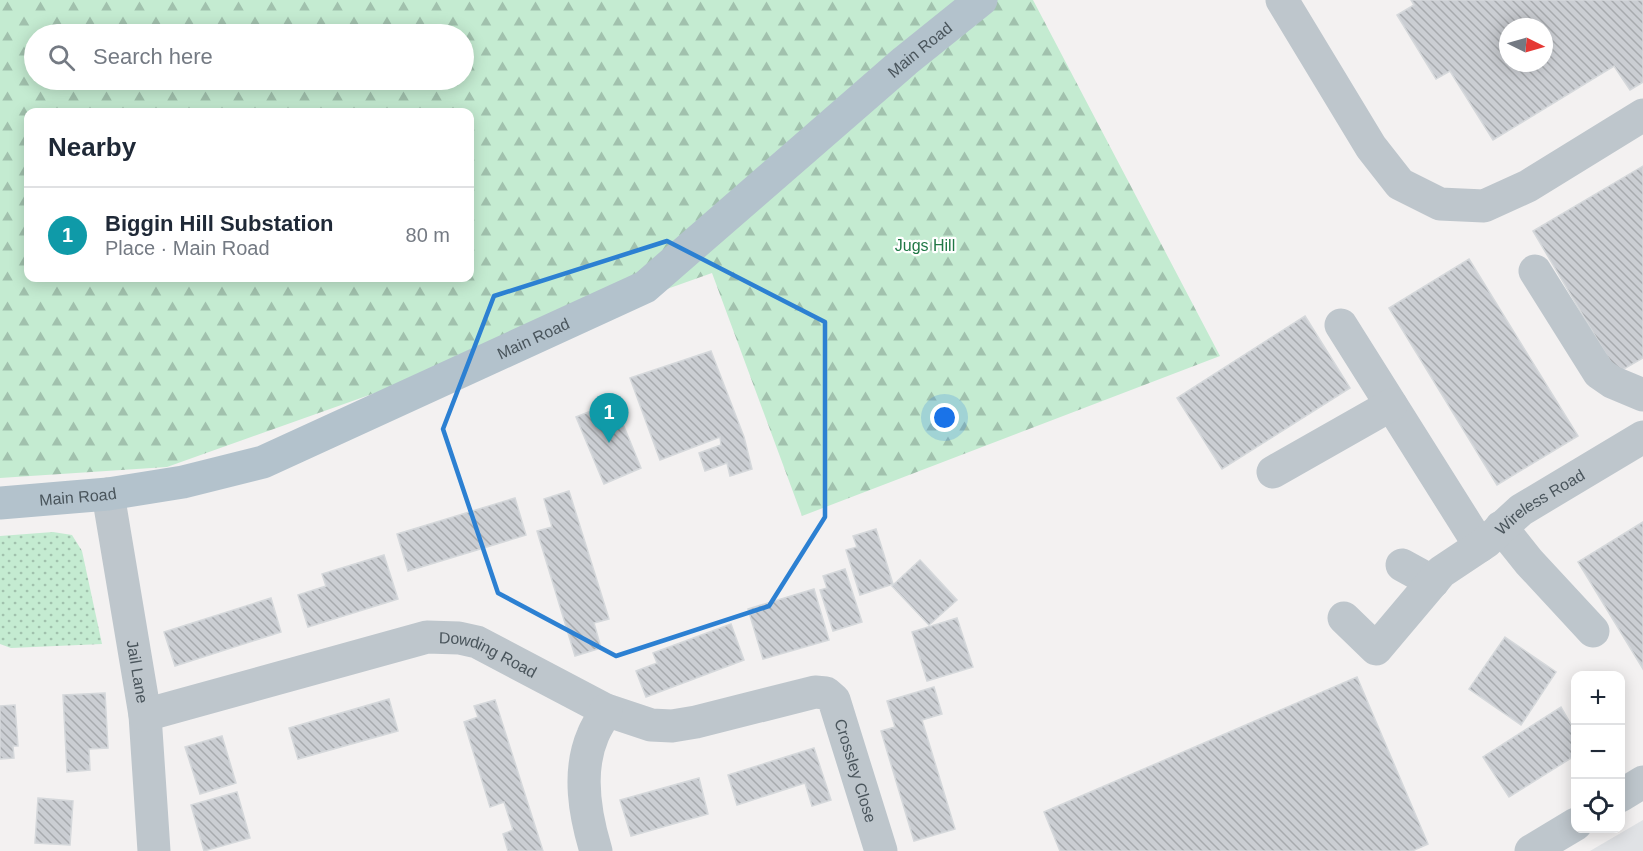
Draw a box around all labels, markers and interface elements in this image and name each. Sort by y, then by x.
north arrow [1499,18,1553,72]
street label: Main Road [885,19,955,81]
search box [24,24,474,90]
icon: search [45,41,78,74]
text: Search here [93,44,213,69]
text: Nearby [48,132,136,162]
text: Biggin Hill Substation [105,211,334,236]
text: 1 [62,224,73,246]
text: 80 m [406,224,450,246]
text: Place · Main Road [105,237,270,259]
park label: Jugs Hill [895,237,955,254]
street label: Main Road [495,315,572,363]
pin: 1 [590,394,628,443]
your location [930,403,959,432]
street label: Wireless Road [1492,466,1588,538]
street label: Main Road [38,485,118,509]
street label: Dowding Road [439,629,540,681]
street label: Jail Lane [124,639,151,705]
map controls [1571,671,1625,833]
button: + [1571,671,1625,725]
street label: Crossley Close [831,717,880,825]
button: − [1571,725,1625,779]
button: locate [1571,779,1625,833]

